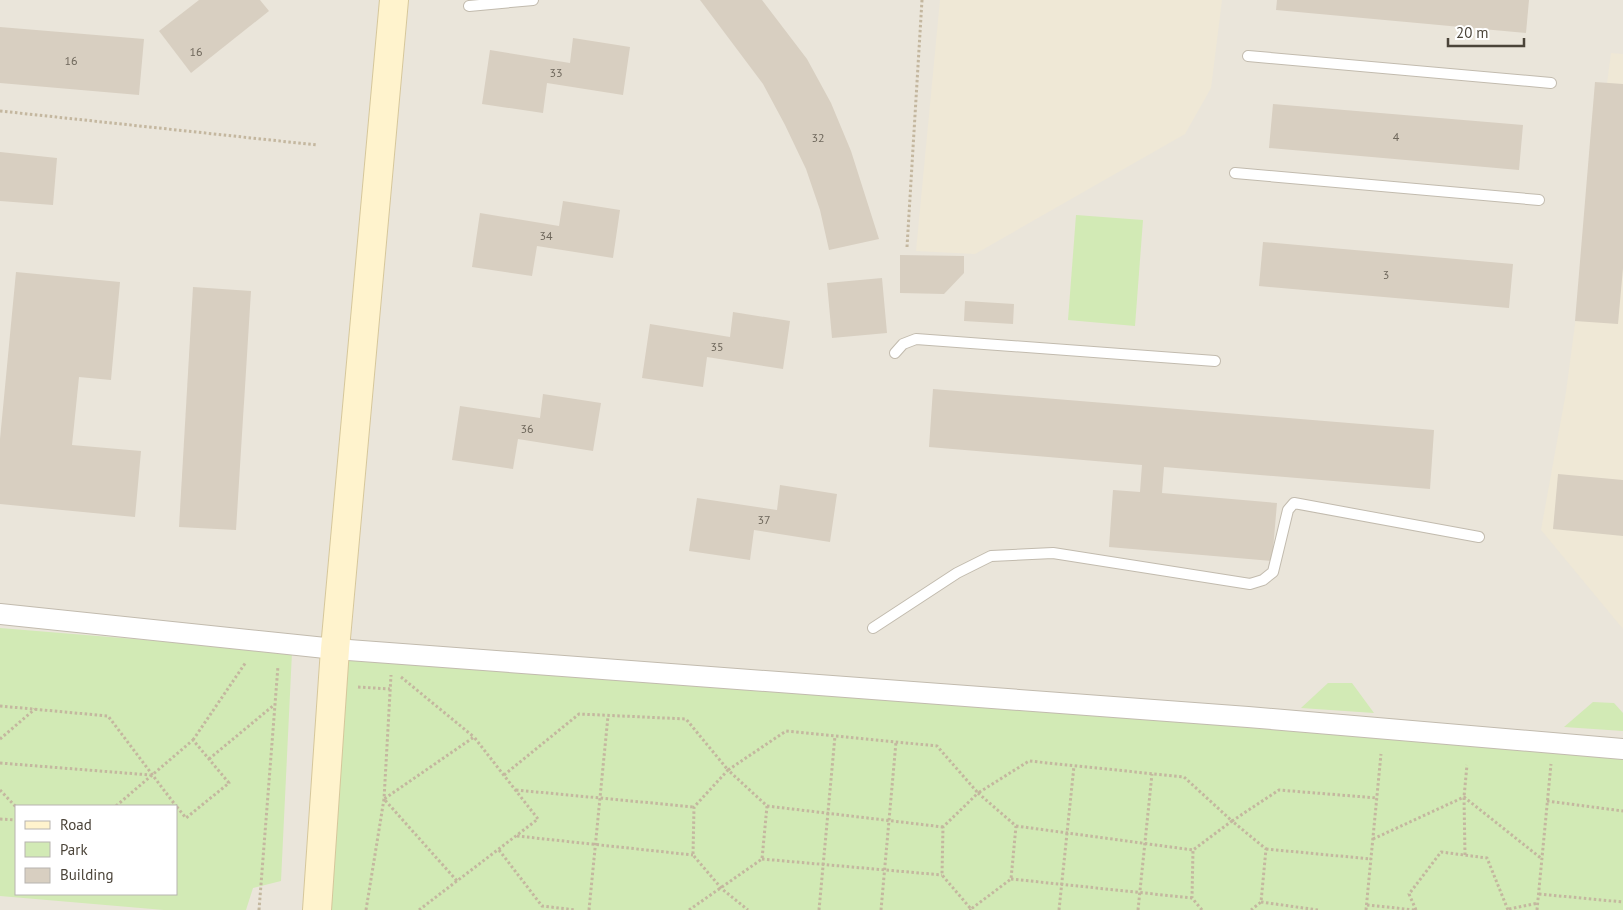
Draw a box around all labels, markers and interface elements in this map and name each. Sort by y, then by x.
scale bar [1448,15,1524,47]
text: 20 m [1456,23,1489,42]
house number: 16 [189,44,203,59]
house number: 16 [64,53,78,68]
house number: 33 [549,65,563,80]
house number: 4 [1393,129,1400,144]
house number: 32 [811,130,825,145]
house number: 34 [539,228,553,243]
house number: 3 [1383,267,1389,282]
house number: 35 [710,339,724,354]
house number: 36 [520,421,534,436]
house number: 37 [757,512,771,527]
legend [15,805,178,895]
text: Road [60,815,92,834]
text: Park [60,840,88,859]
text: Building [60,865,114,884]

